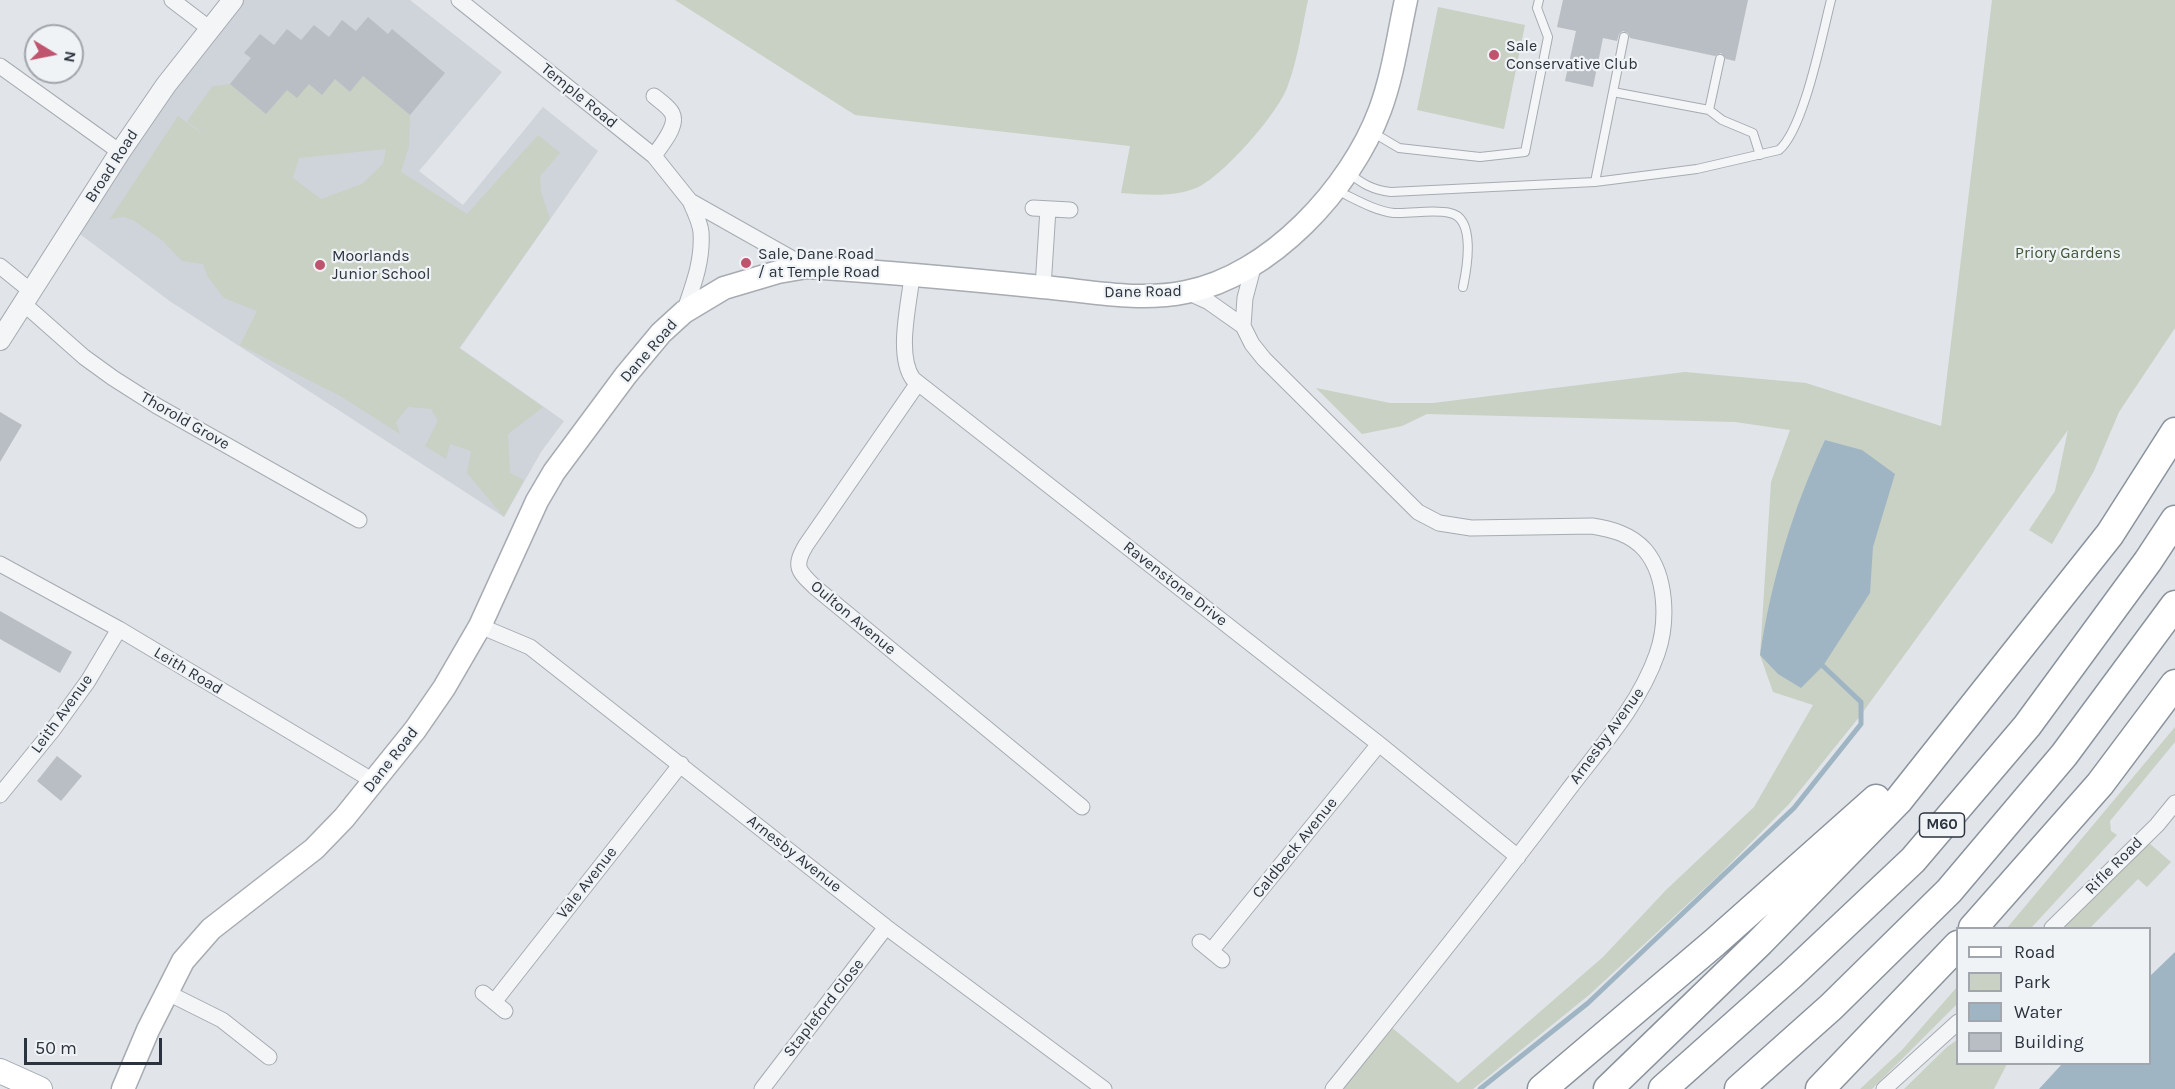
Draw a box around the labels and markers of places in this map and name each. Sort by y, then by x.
place label: Sale Conservative Club [1506,36,1638,74]
marker: Sale Conservative Club [1487,48,1501,62]
place label: Sale, Dane Road / at Temple Road [758,244,880,282]
place label: Moorlands Junior School [332,246,430,284]
marker: Sale, Dane Road / at Temple Road [739,256,753,270]
marker: Moorlands Junior School [313,258,327,272]

